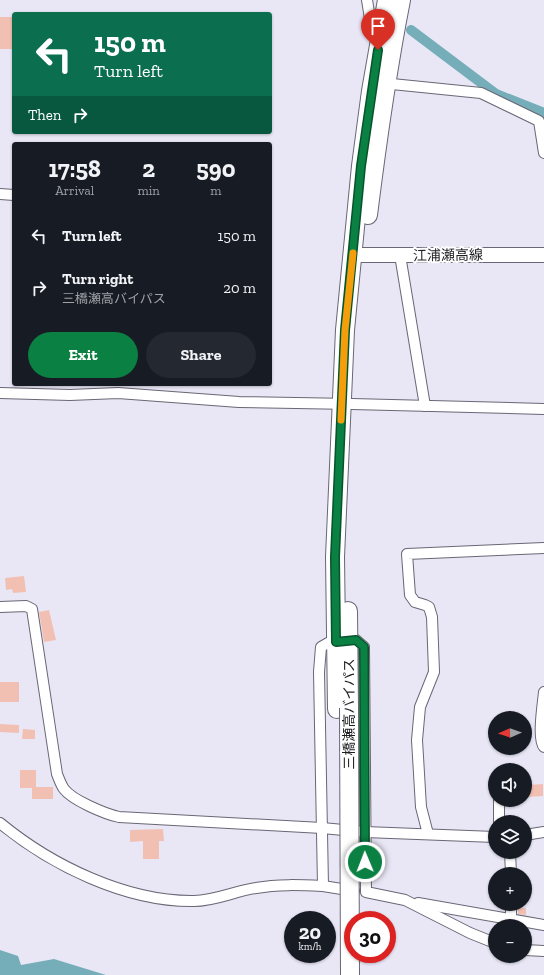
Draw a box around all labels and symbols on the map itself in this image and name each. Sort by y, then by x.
pin [361,9,395,50]
street label: 江浦瀬高線 [413,246,483,265]
street label: 三橋瀬高バイパス [341,658,358,770]
north arrow [488,711,532,755]
position arrow [344,841,386,883]
speed limit sign: 30 [344,911,396,963]

